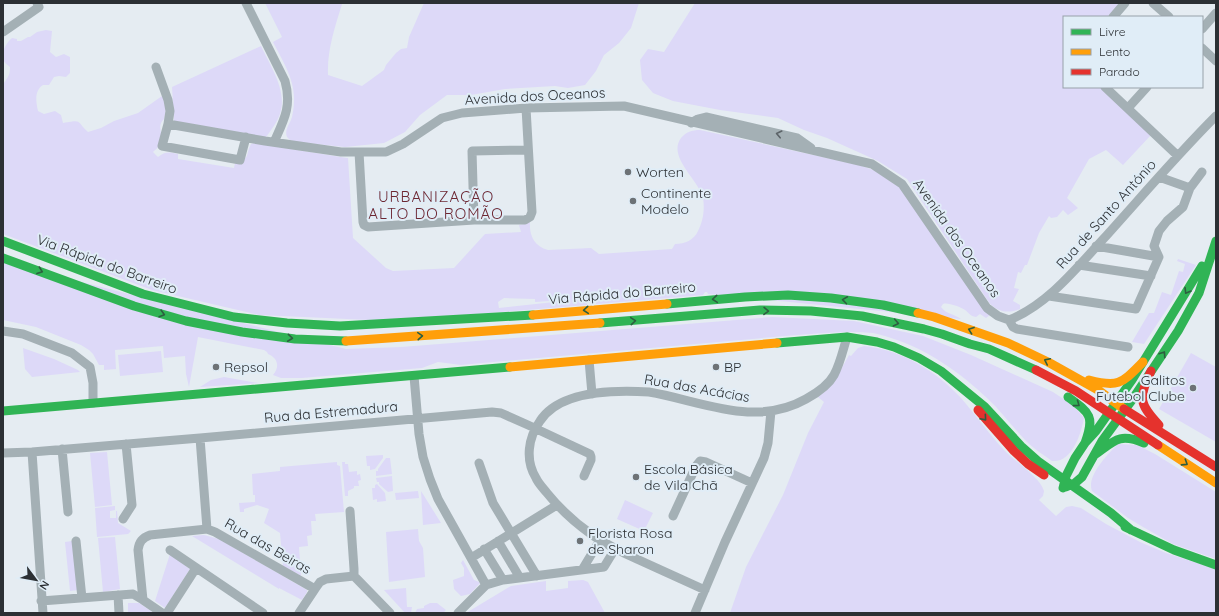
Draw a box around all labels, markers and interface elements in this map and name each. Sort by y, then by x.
legend [1063,16,1203,88]
text: Livre [1099,24,1126,39]
text: Lento [1099,44,1130,59]
text: Parado [1099,64,1140,79]
street label: Avenida dos Oceanos [464,83,606,109]
one-way arrow [776,130,782,138]
street label: Rua de Santo António [1052,156,1160,272]
place label: Worten [636,163,684,181]
marker: Worten [623,167,633,177]
street label: Avenida dos Oceanos [909,175,1005,301]
place label: Continente Modelo [641,184,711,218]
district label: URBANIZAÇÃO ALTO DO ROMÃO [368,187,504,223]
marker: Continente Modelo [628,196,638,206]
street label: Via Rápida do Barreiro [34,230,180,298]
one-way arrow [36,267,43,275]
street label: Via Rápida do Barreiro [547,278,697,308]
one-way arrow [1185,287,1192,294]
one-way arrow [712,295,718,304]
one-way arrow [842,296,848,305]
one-way arrow [583,306,589,315]
one-way arrow [763,306,769,315]
one-way arrow [158,309,165,318]
one-way arrow [630,316,636,325]
one-way arrow [892,318,899,327]
one-way arrow [967,327,974,335]
one-way arrow [416,332,423,341]
one-way arrow [287,333,293,342]
one-way arrow [1158,351,1166,358]
place label: Repsol [224,358,268,376]
place label: BP [724,358,741,376]
one-way arrow [1043,359,1051,366]
marker: Repsol [211,362,221,372]
marker: BP [711,362,721,372]
street label: Rua das Acácias [643,370,751,406]
place label: Galitos Futebol Clube [1096,371,1185,405]
marker: Galitos Futebol Clube [1188,383,1198,393]
street label: Rua da Estremadura [263,397,399,427]
one-way arrow [1073,399,1080,406]
one-way arrow [980,413,987,420]
one-way arrow [1181,458,1188,465]
place label: Escola Básica de Vila Chã [644,460,733,494]
marker: Escola Básica de Vila Chã [631,472,641,482]
street label: Rua das Beiras [221,514,315,578]
place label: Florista Rosa de Sharon [588,524,672,558]
marker: Florista Rosa de Sharon [575,536,585,546]
north arrow [16,560,56,600]
text: N [36,578,53,592]

